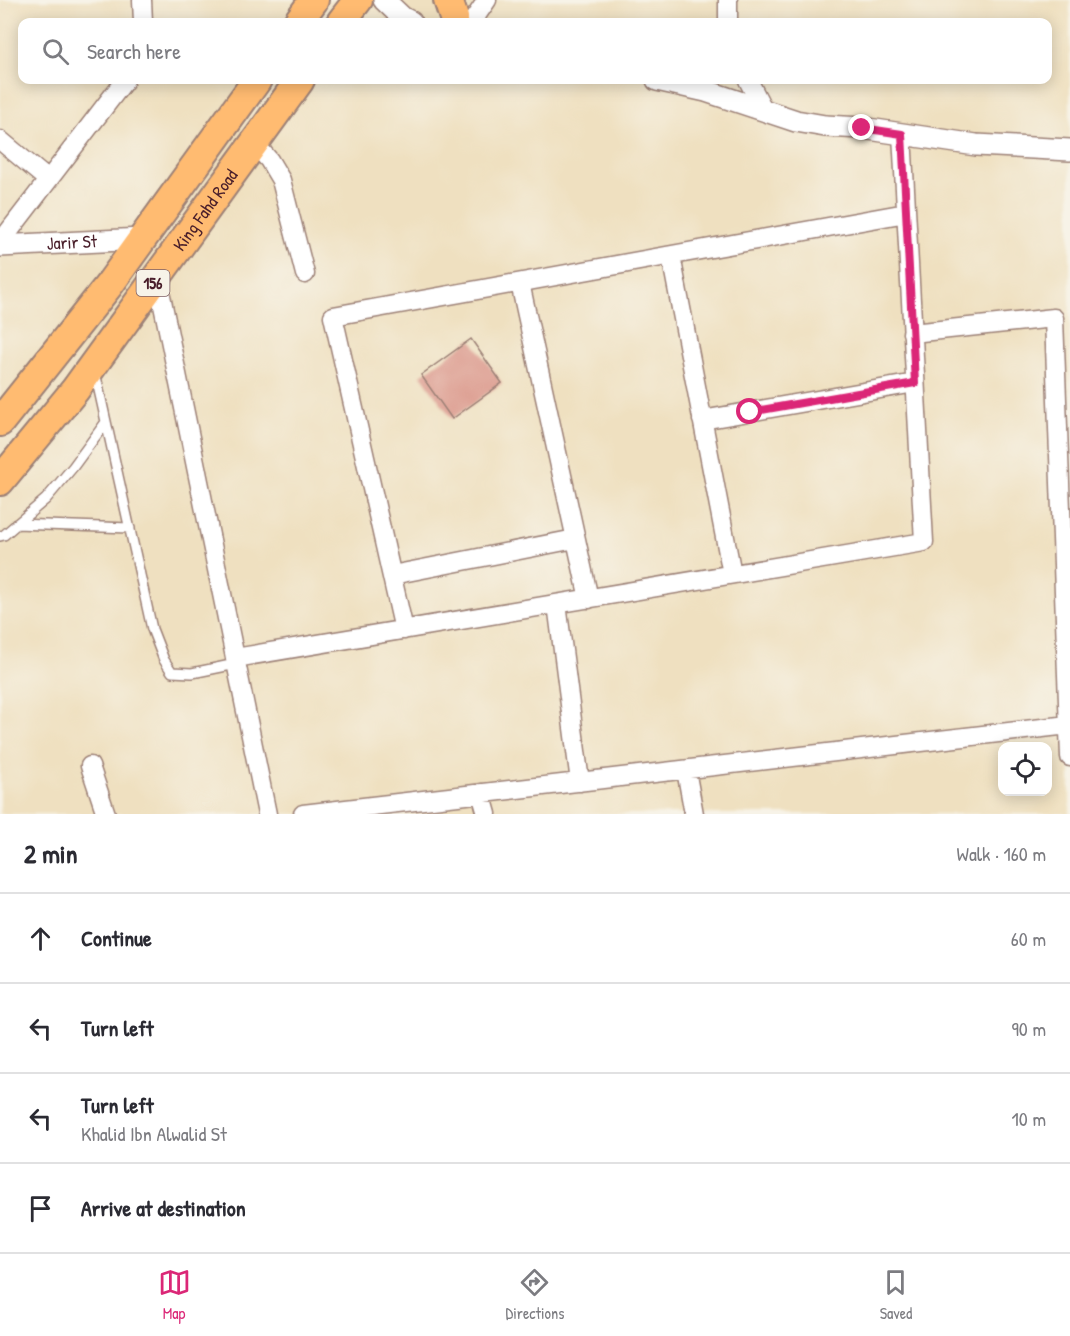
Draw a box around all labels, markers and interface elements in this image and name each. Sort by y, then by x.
search box [18,18,1052,84]
icon: search [39,35,72,68]
text: Search here [87,36,181,66]
route end [848,114,874,140]
street label: King Fahd Road [167,164,243,256]
street label: Jarir St [46,228,98,256]
road number: 156 [136,270,170,296]
route start [736,398,762,424]
map controls [998,742,1052,796]
button: locate [998,742,1052,796]
text: 2 min [24,836,77,871]
text: Walk · 160 m [957,840,1046,867]
icon: ahead [24,922,57,955]
text: Continue [81,923,152,953]
text: 60 m [1011,925,1046,952]
icon: left [24,1012,57,1045]
text: Turn left [81,1013,154,1043]
text: 90 m [1012,1015,1046,1042]
text: Turn left [81,1090,154,1120]
icon: left [24,1102,57,1135]
text: 10 m [1012,1105,1046,1132]
text: Khalid Ibn Alwalid St [81,1120,227,1147]
icon: arrive [24,1192,57,1225]
text: Arrive at destination [81,1193,246,1223]
tab: Map [158,1266,191,1324]
tab: Directions [506,1266,564,1324]
tab: Saved [879,1266,912,1324]

